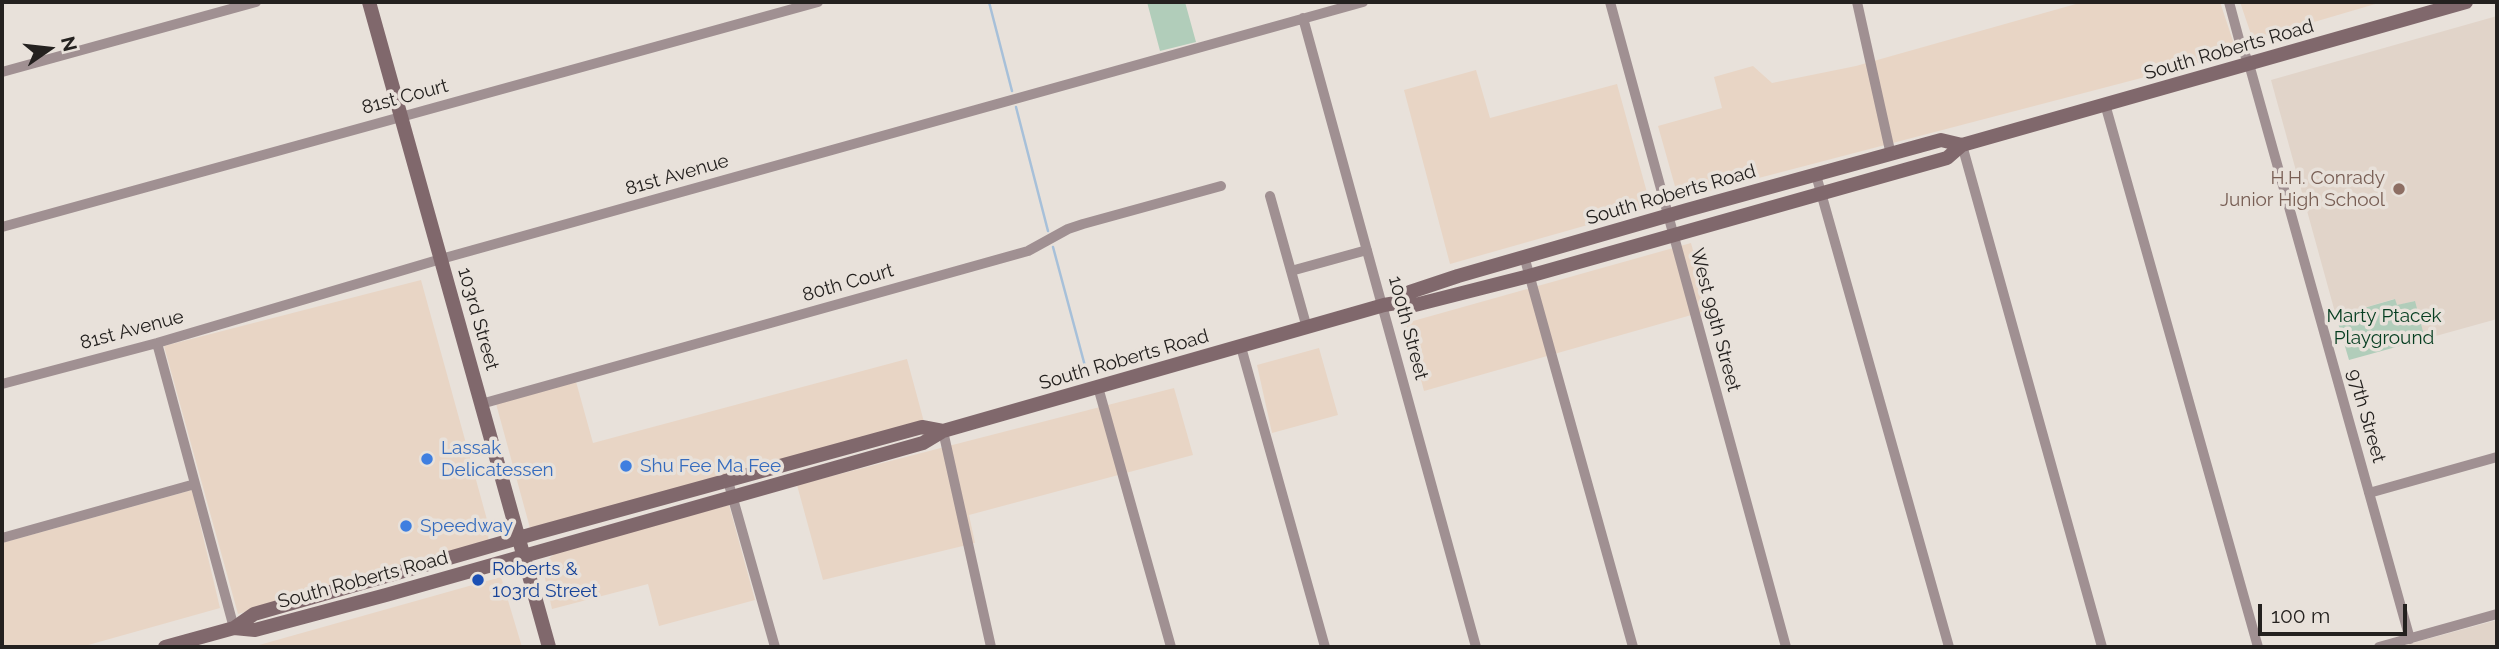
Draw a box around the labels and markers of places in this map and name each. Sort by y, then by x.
place label: H.H. Conrady Junior High School [2220,167,2385,211]
marker: H.H. Conrady Junior High School [2391,181,2407,197]
place label: Lassak Delicatessen [441,437,554,481]
marker: Lassak Delicatessen [419,451,435,467]
place label: Shu Fee Ma Fee [640,455,781,477]
marker: Shu Fee Ma Fee [618,458,634,474]
place label: Speedway [420,515,513,537]
marker: Speedway [398,518,414,534]
place label: Roberts & 103rd Street [492,558,598,602]
marker: Roberts & 103rd Street [470,572,486,588]

